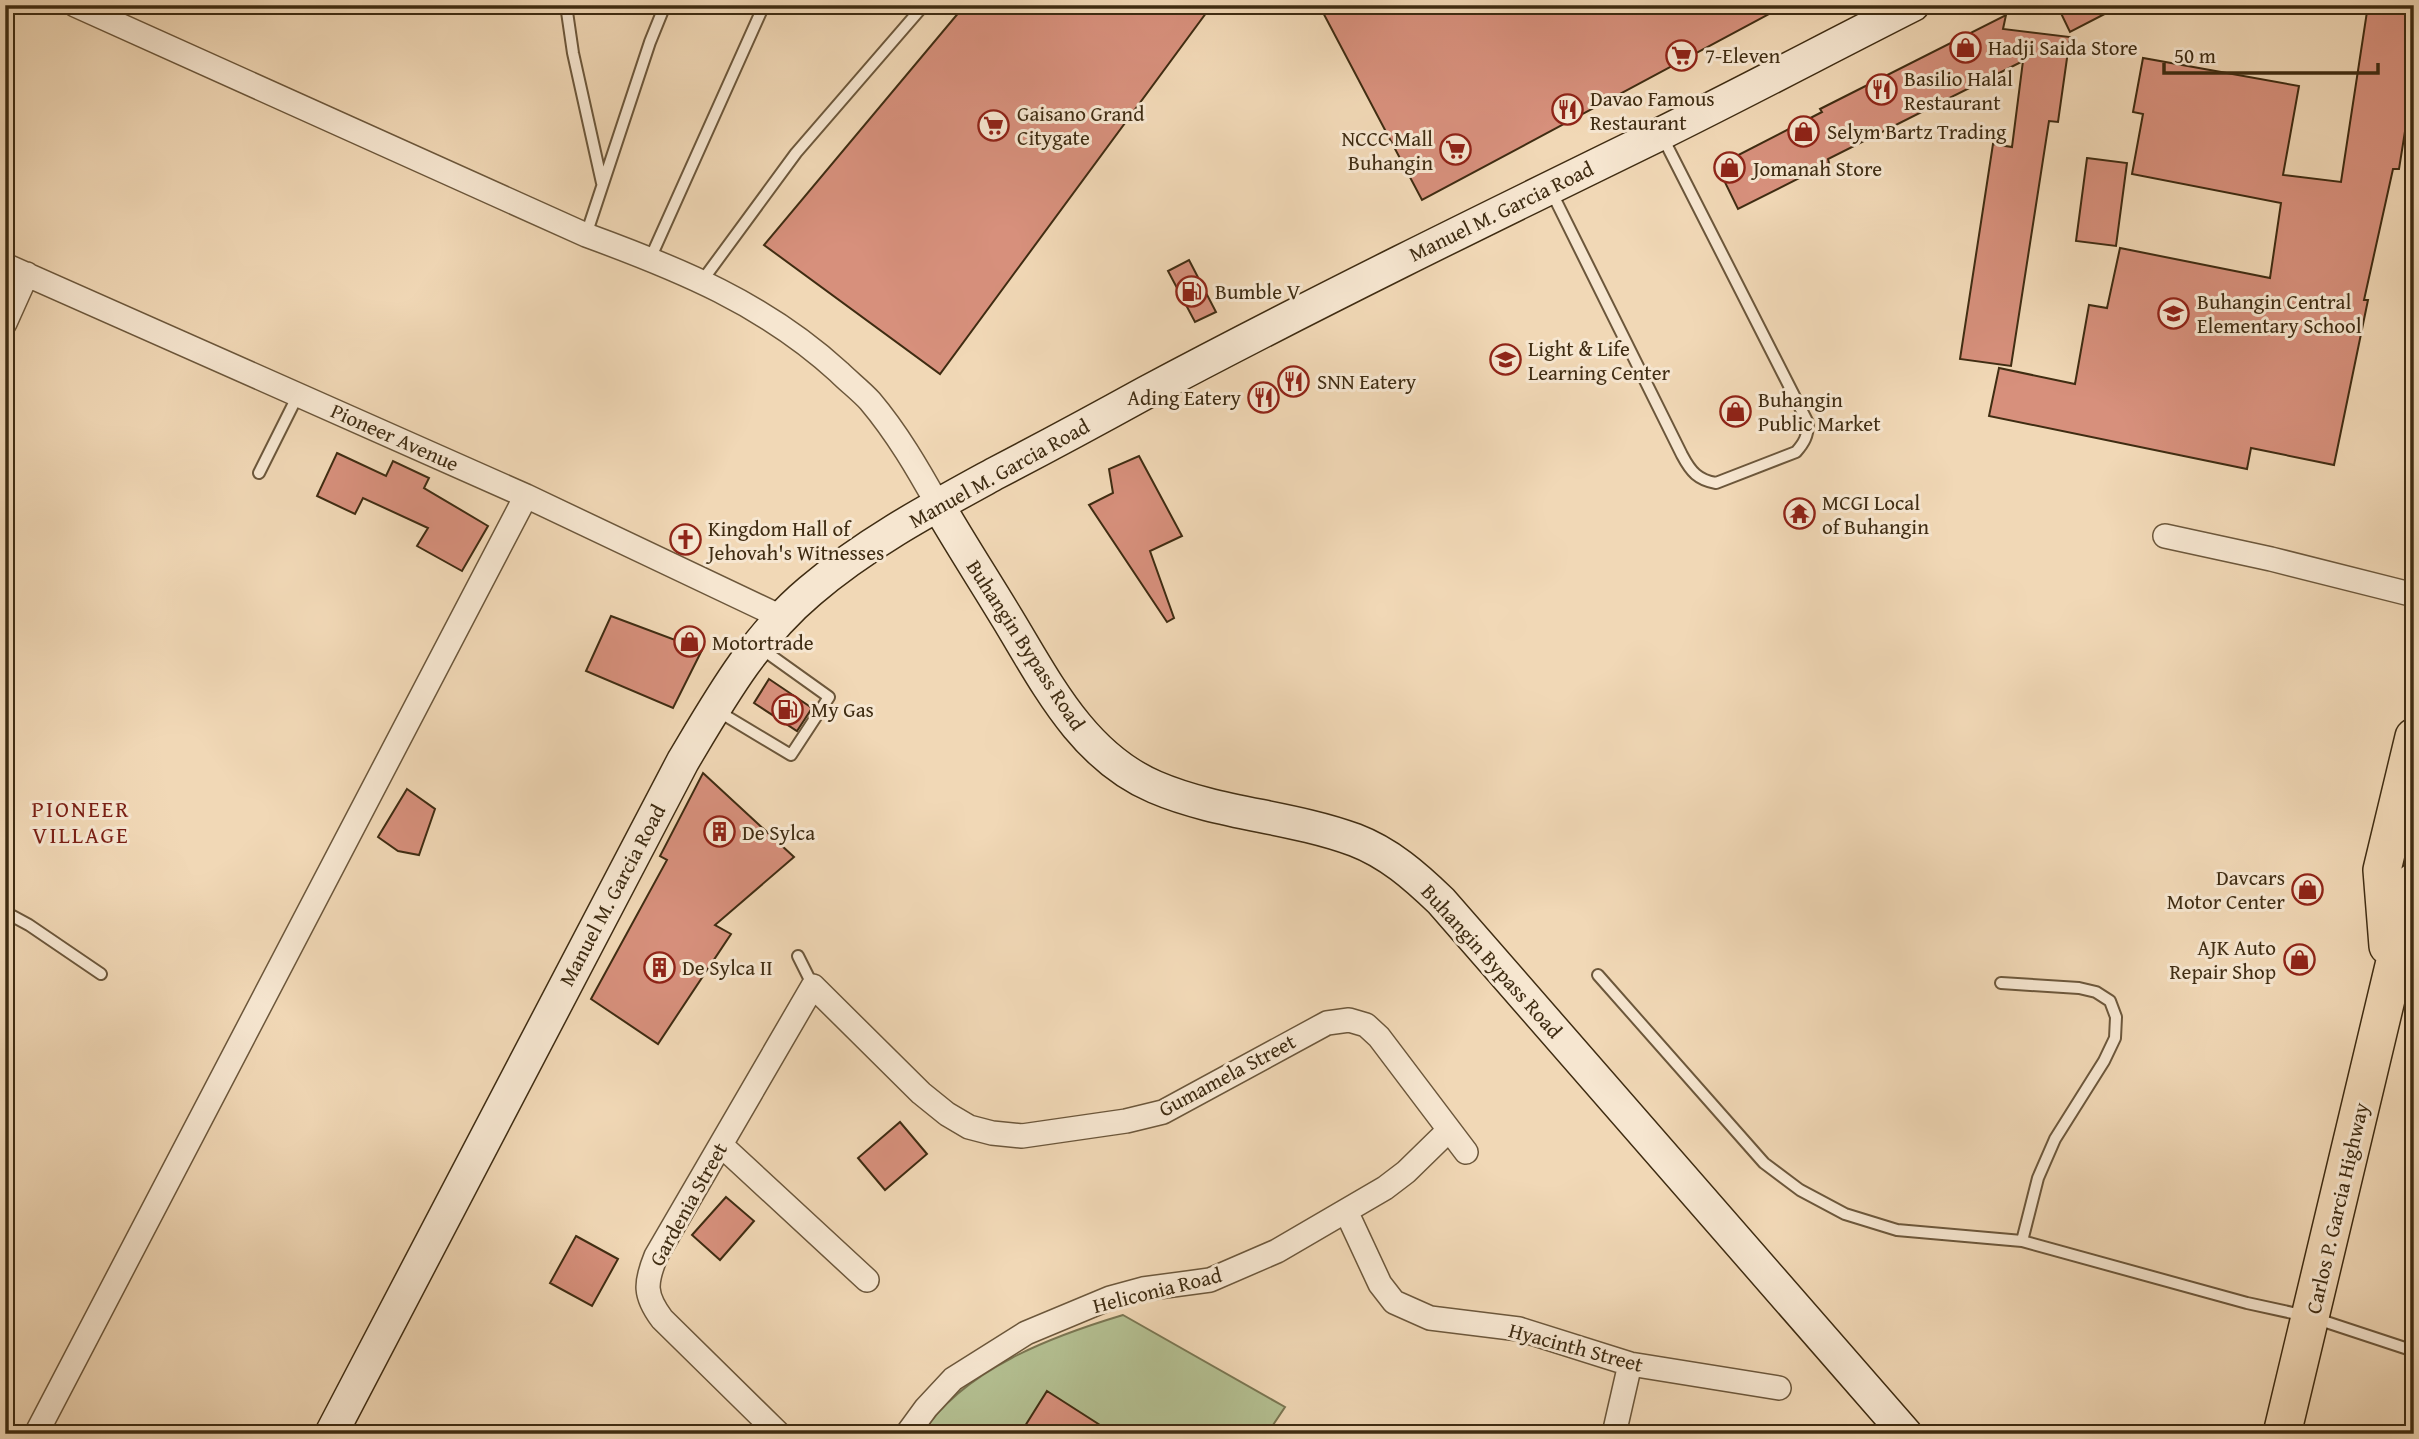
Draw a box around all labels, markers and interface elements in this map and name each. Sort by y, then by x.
shop icon: Hadji Saida Store [1948,30,1982,64]
place label: Hadji Saida Store [1988,32,2138,63]
scale bar [2164,32,2377,76]
supermarket icon: 7-Eleven [1665,38,1699,72]
place label: 7-Eleven [1705,40,1781,71]
text: 50 m [2174,40,2216,71]
place label: Basilio Halal Restaurant [1904,63,2013,118]
restaurant icon: Basilio Halal Restaurant [1864,73,1898,107]
place label: Davao Famous Restaurant [1590,83,1715,138]
restaurant icon: Davao Famous Restaurant [1550,93,1584,127]
place label: Gaisano Grand Citygate [1017,98,1145,153]
supermarket icon: Gaisano Grand Citygate [977,108,1011,142]
shop icon: Selym Bartz Trading [1787,114,1821,148]
place label: Selym Bartz Trading [1827,116,2007,147]
place label: NCCC Mall Buhangin [1341,123,1433,178]
supermarket icon: NCCC Mall Buhangin [1439,133,1473,167]
shop icon: Jomanah Store [1713,151,1747,185]
street label: Manuel M. Garcia Road [1403,152,1599,269]
place label: Jomanah Store [1750,153,1882,184]
fuel station icon: Bumble V [1175,274,1209,308]
place label: Bumble V [1215,276,1301,307]
place label: Buhangin Central Elementary School [2197,286,2362,341]
school or university icon: Buhangin Central Elementary School [2157,296,2191,330]
place label: Light & Life Learning Center [1528,333,1671,388]
school or university icon: Light & Life Learning Center [1488,343,1522,377]
restaurant icon: SNN Eatery [1277,364,1311,398]
place label: SNN Eatery [1317,366,1417,397]
restaurant icon: Ading Eatery [1247,380,1281,414]
place label: Ading Eatery [1127,382,1242,413]
place label: Buhangin Public Market [1758,384,1881,439]
shop icon: Buhangin Public Market [1718,394,1752,428]
street label: Pioneer Avenue [326,395,464,479]
street label: Manuel M. Garcia Road [903,410,1096,536]
place label: MCGI Local of Buhangin [1822,487,1929,542]
temple icon: MCGI Local of Buhangin [1782,497,1816,531]
place label: Kingdom Hall of Jehovah's Witnesses [705,513,884,568]
church icon: Kingdom Hall of Jehovah's Witnesses [668,523,702,557]
street label: Buhangin Bypass Road [959,553,1093,737]
shop icon: Motortrade [672,625,706,659]
place label: Motortrade [712,627,814,658]
fuel station icon: My Gas [771,692,805,726]
place label: My Gas [811,694,874,725]
district label: PIONEER VILLAGE [32,792,130,851]
street label: Manuel M. Garcia Road [551,798,673,991]
building icon: De Sylca [702,815,736,849]
place label: De Sylca [742,817,815,848]
place label: Davcars Motor Center [2167,862,2285,917]
shop icon: Davcars Motor Center [2291,872,2325,906]
street label: Buhangin Bypass Road [1414,877,1570,1046]
place label: AJK Auto Repair Shop [2170,932,2276,987]
shop icon: AJK Auto Repair Shop [2282,942,2316,976]
building icon: De Sylca II [642,950,676,984]
place label: De Sylca II [682,952,773,983]
street label: Gumamela Street [1153,1026,1302,1124]
street label: Carlos P. Garcia Highway [2298,1099,2377,1317]
street label: Gardenia Street [641,1136,735,1272]
street label: Heliconia Road [1089,1259,1225,1321]
street label: Hyacinth Street [1505,1314,1647,1380]

